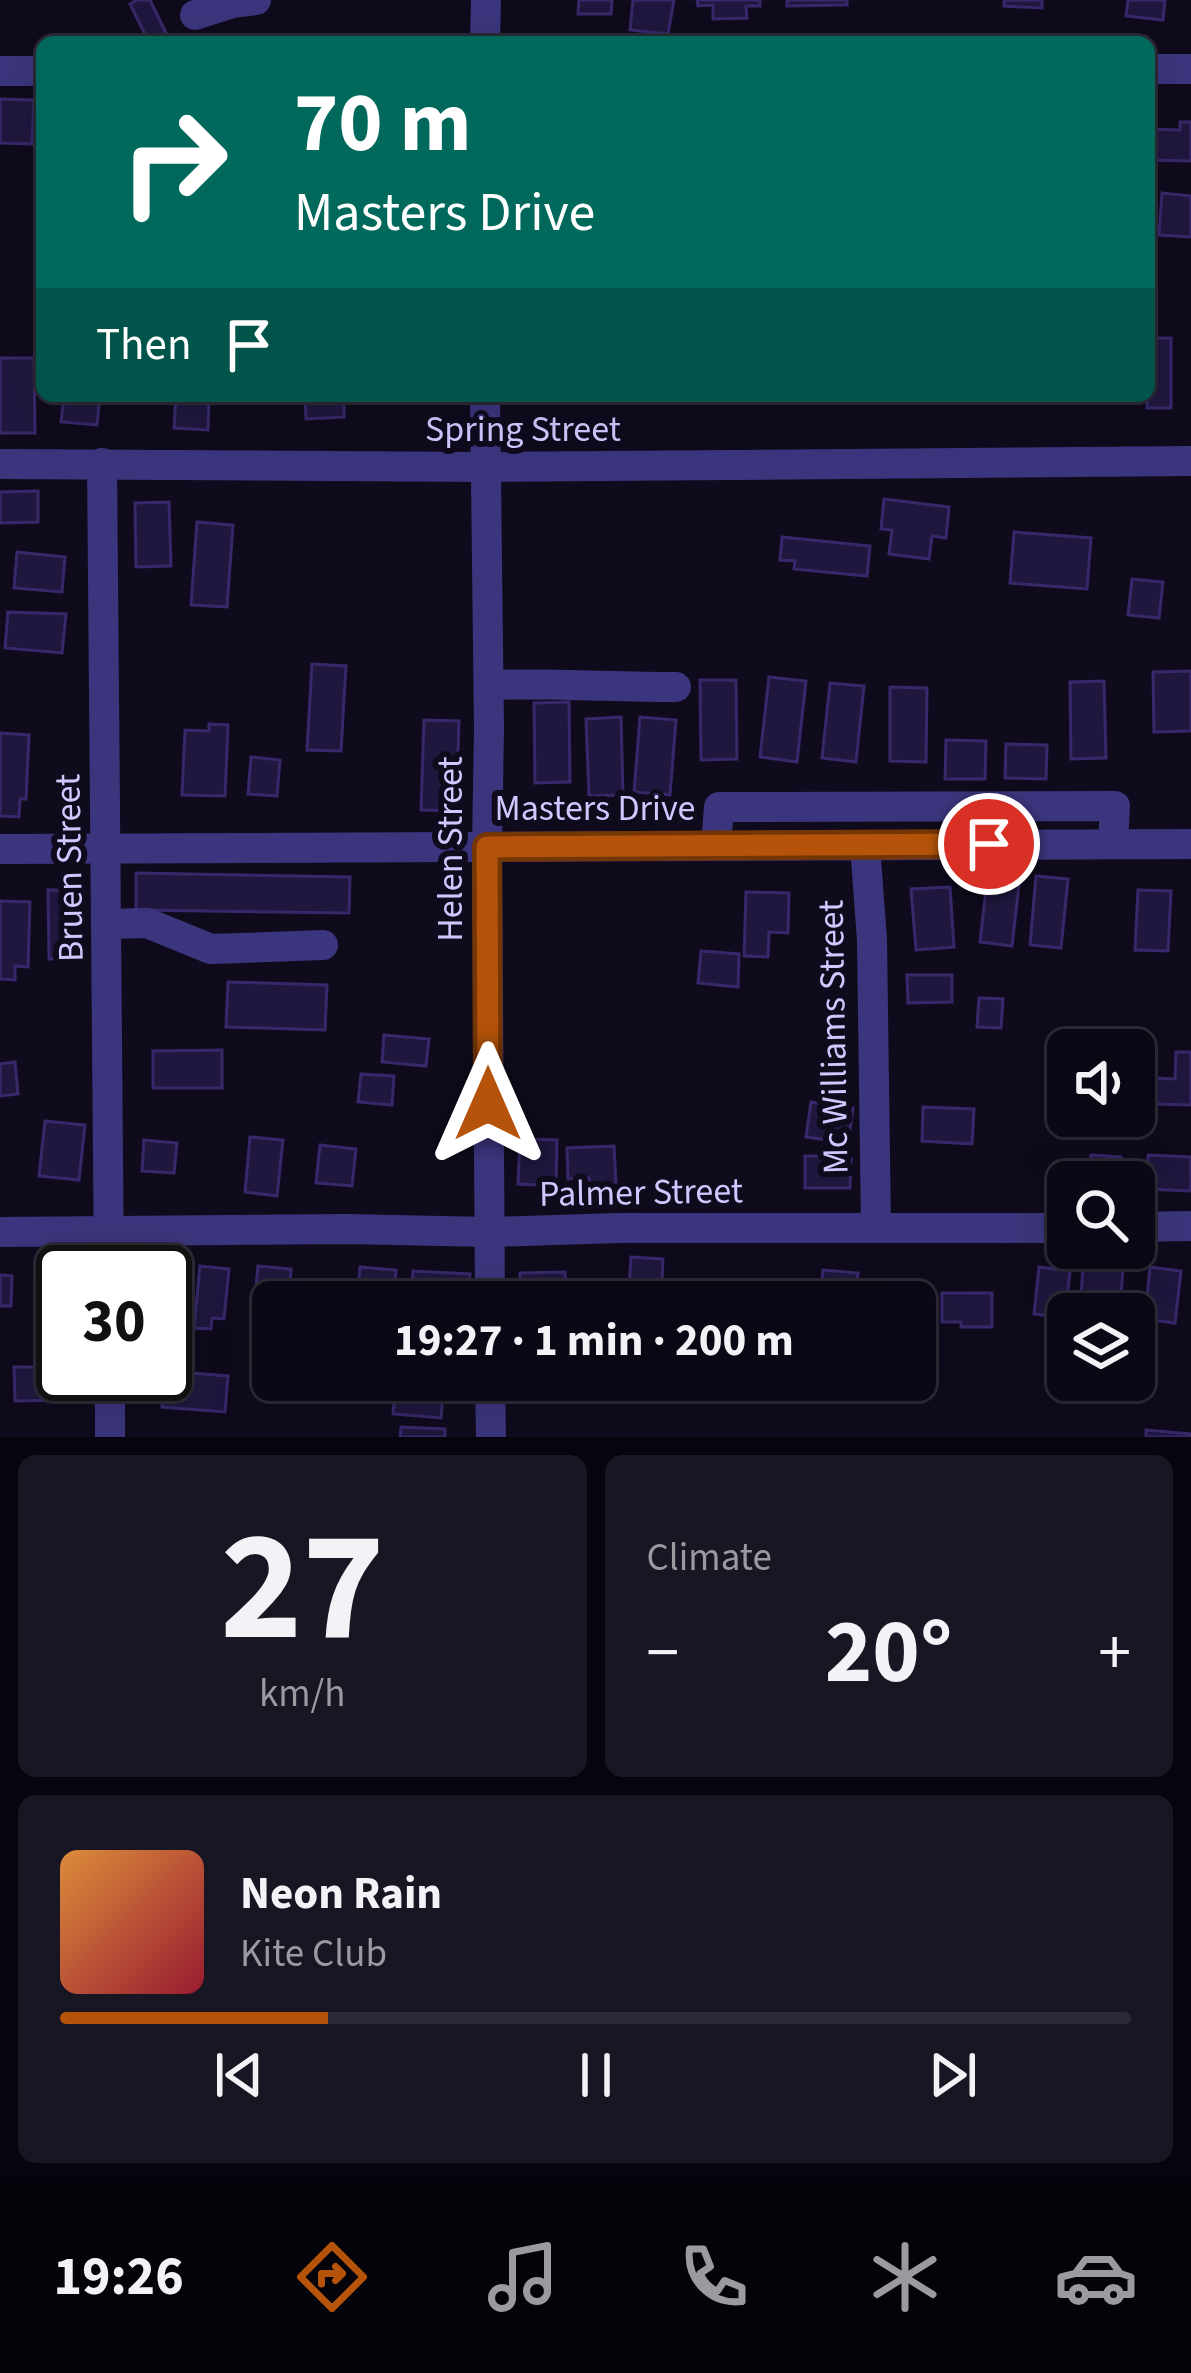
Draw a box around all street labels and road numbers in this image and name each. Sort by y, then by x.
street label: Spring Street [425,404,621,455]
street label: Helen Street [425,756,476,942]
street label: Bruen Street [42,773,97,962]
street label: Masters Drive [495,783,695,834]
street label: Mc Williams Street [806,899,861,1175]
street label: Palmer Street [539,1165,743,1220]

